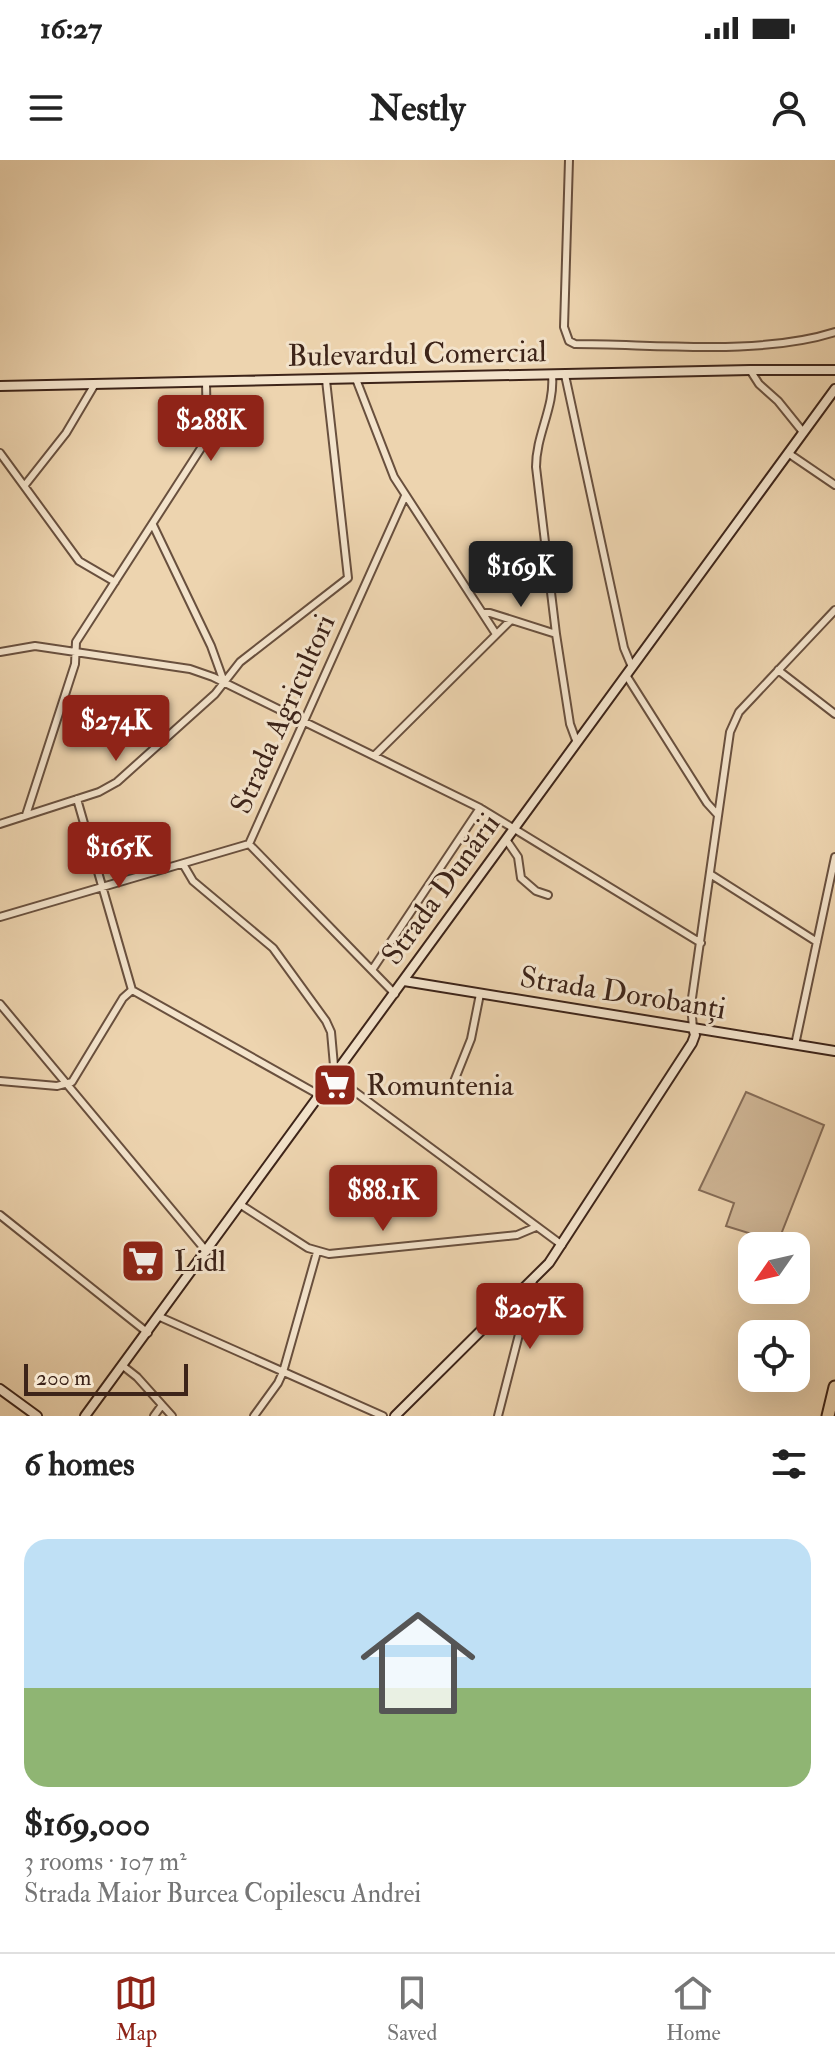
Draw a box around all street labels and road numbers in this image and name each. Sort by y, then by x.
street label: Bulevardul Comercial [287,333,547,375]
street label: Strada Agricultori [222,608,344,820]
street label: Strada Dunării [374,806,508,972]
street label: Strada Dorobanți [517,958,729,1028]

